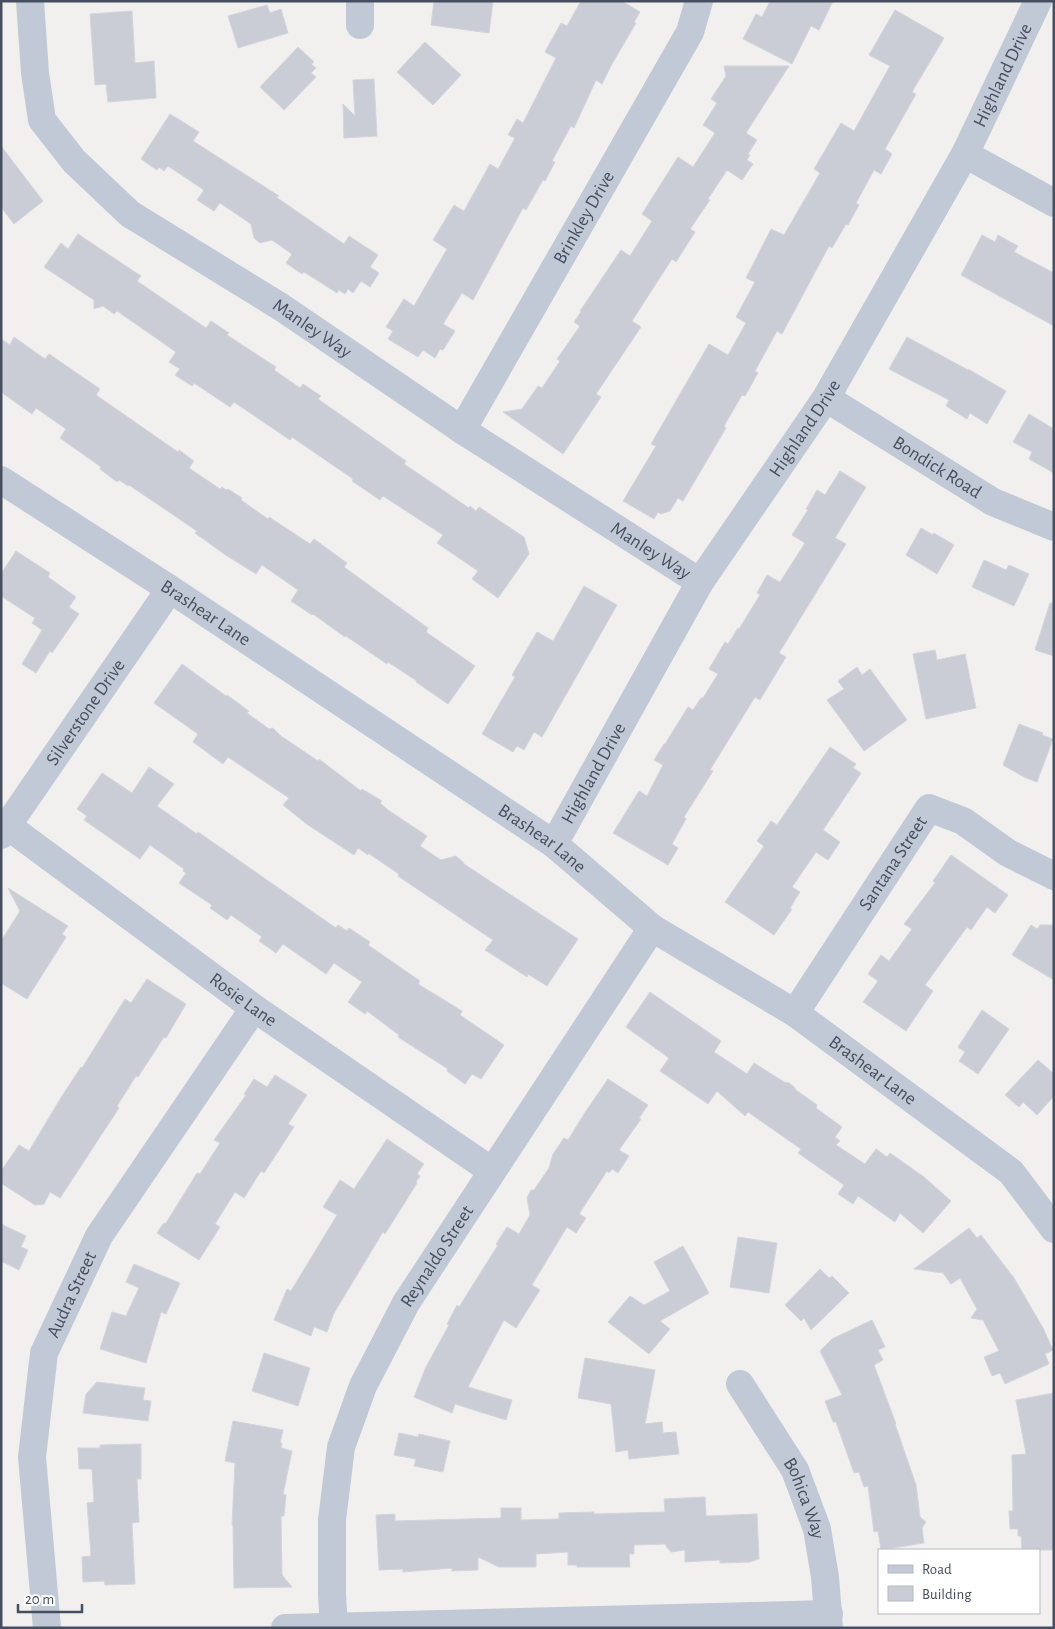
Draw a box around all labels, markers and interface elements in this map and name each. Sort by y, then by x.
street label: Highland Drive [970,20,1035,130]
street label: Brinkley Drive [550,168,618,267]
street label: Manley Way [270,295,355,362]
street label: Highland Drive [766,377,844,480]
street label: Bondick Road [890,433,985,502]
street label: Manley Way [608,518,694,583]
street label: Brashear Lane [157,576,254,649]
street label: Silverstone Drive [42,656,128,769]
street label: Highland Drive [558,720,629,827]
street label: Brashear Lane [495,800,590,876]
street label: Santana Street [855,813,930,914]
street label: Rosie Lane [206,969,280,1030]
street label: Brashear Lane [825,1032,920,1109]
street label: Reynaldo Street [397,1202,477,1310]
street label: Audra Street [43,1248,100,1340]
street label: Bohica Way [780,1454,828,1540]
legend [878,1549,1040,1614]
text: Road [922,1562,952,1577]
scale bar [18,1582,81,1614]
text: Building [922,1587,972,1602]
text: 20 m [25,1592,54,1607]

